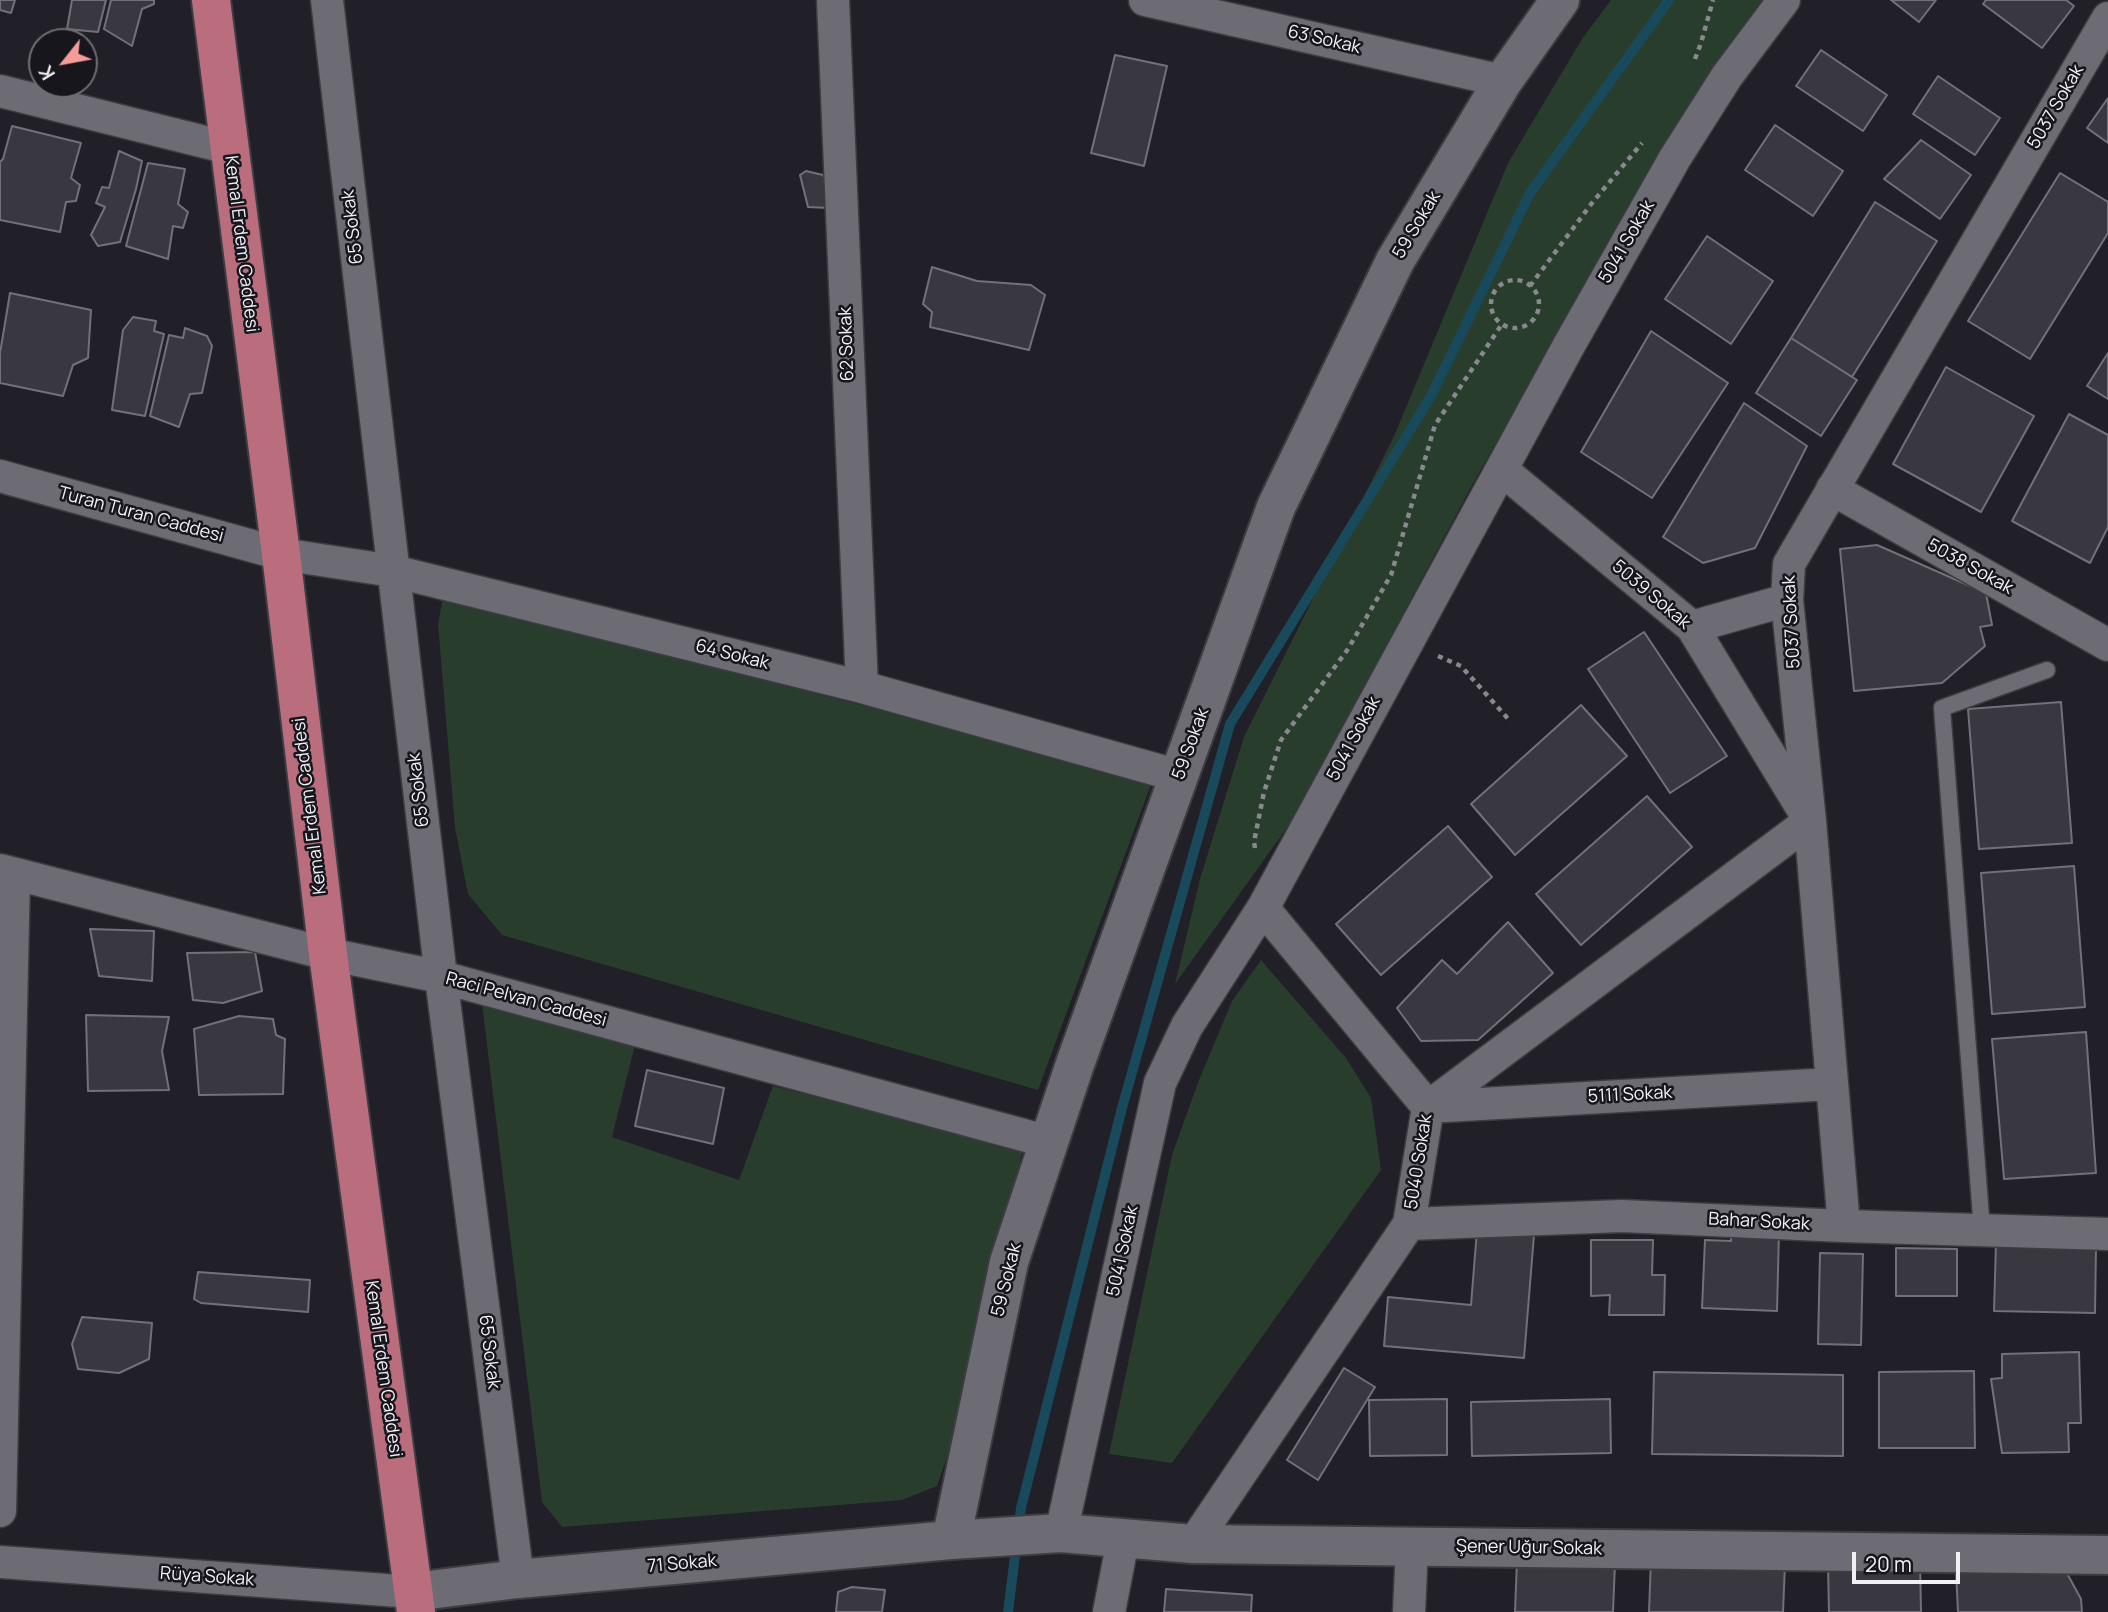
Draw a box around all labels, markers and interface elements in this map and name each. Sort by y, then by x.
street label: 63 Sokak [1285,21,1363,59]
north arrow [28,28,98,98]
text: K [32,61,61,85]
street label: 5037 Sokak [2023,61,2089,153]
street label: Kemal Erdem Caddesi [219,154,263,334]
street label: 59 Sokak [1388,187,1446,263]
street label: 65 Sokak [338,189,368,265]
street label: 5041 Sokak [1595,197,1659,287]
street label: 62 Sokak [835,306,859,382]
street label: Turan Turan Caddesi [56,483,226,547]
street label: 5038 Sokak [1923,535,2017,599]
street label: 5039 Sokak [1607,556,1695,634]
street label: 5037 Sokak [1779,575,1805,669]
street label: 64 Sokak [693,635,771,675]
street label: 5041 Sokak [1323,693,1385,785]
street label: 59 Sokak [1168,705,1214,783]
street label: Kemal Erdem Caddesi [288,716,332,896]
street label: 65 Sokak [404,752,434,828]
street label: Raci Pelvan Caddesi [443,968,609,1032]
street label: 5111 Sokak [1587,1082,1673,1108]
street label: 5040 Sokak [1401,1113,1437,1211]
street label: 5041 Sokak [1103,1204,1143,1298]
street label: Bahar Sokak [1708,1209,1810,1235]
street label: 59 Sokak [987,1241,1027,1319]
street label: Kemal Erdem Caddesi [360,1279,406,1459]
street label: 65 Sokak [474,1314,504,1390]
street label: Şener Uğur Sokak [1456,1536,1602,1560]
scale bar [1856,1538,1965,1582]
street label: 71 Sokak [647,1550,717,1578]
text: 20 m [1865,1550,1912,1578]
street label: Rüya Sokak [159,1563,255,1591]

